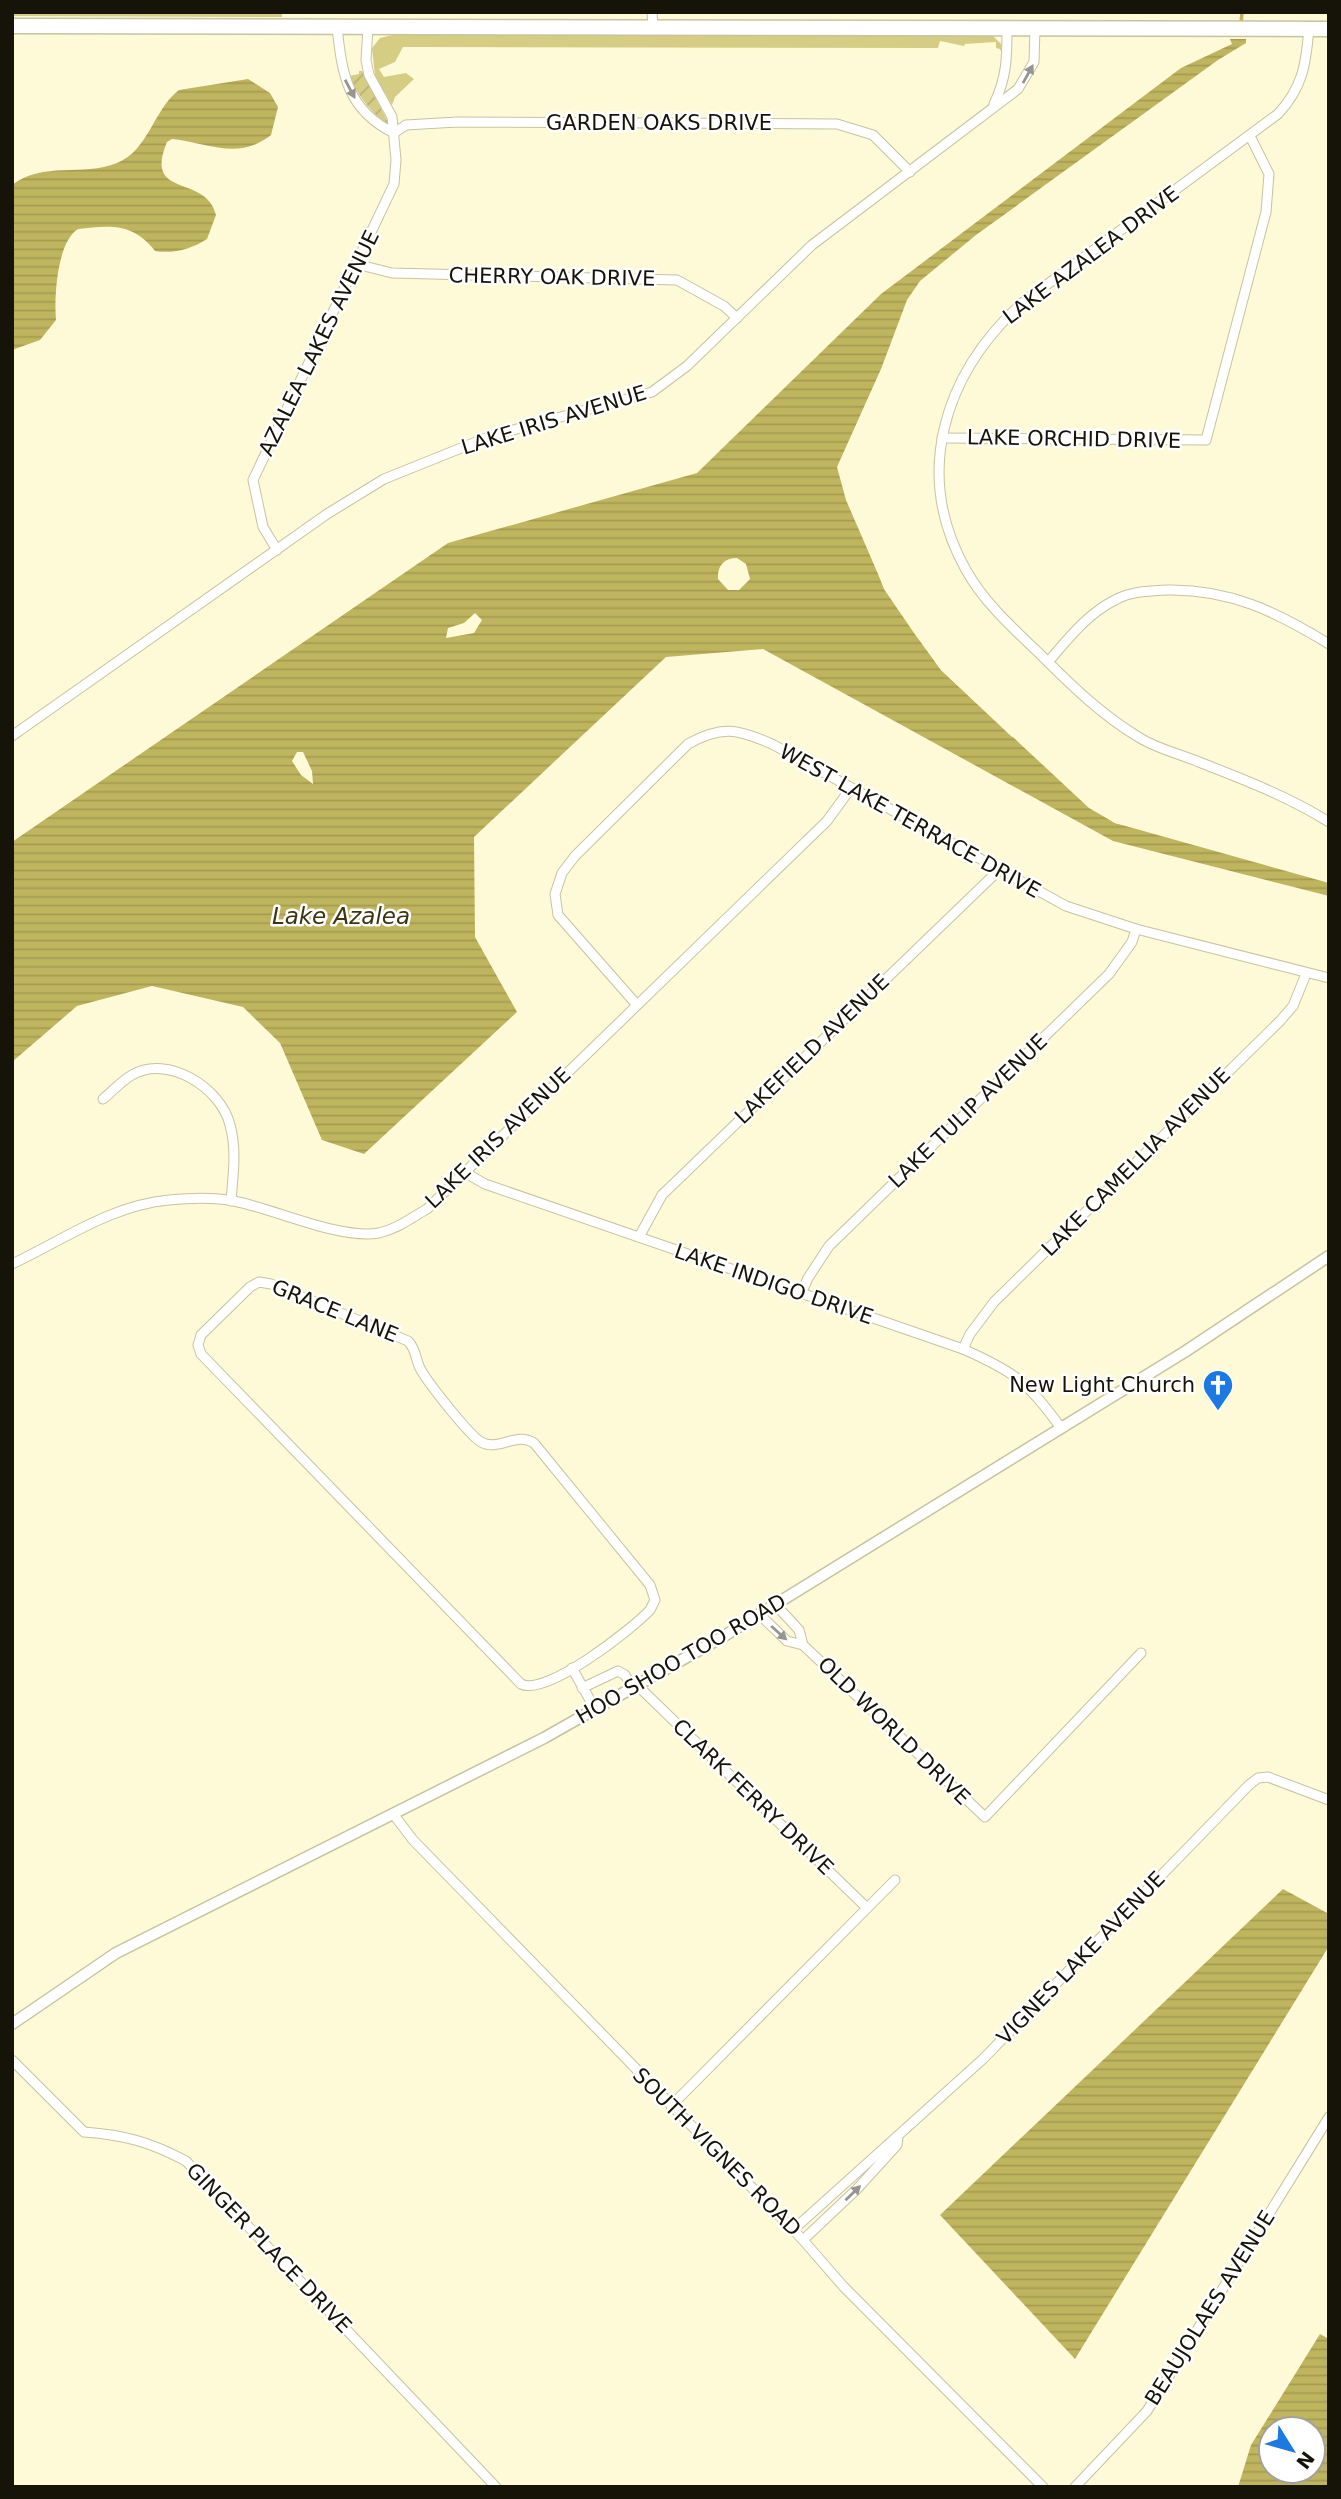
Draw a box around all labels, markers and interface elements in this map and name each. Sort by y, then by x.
one-way arrow [1022,65,1034,84]
one-way arrow [344,79,355,99]
street label: GARDEN OAKS DRIVE [546,111,772,135]
street label: LAKE AZALEA DRIVE [998,181,1184,329]
street label: AZALEA LAKES AVENUE [254,226,384,460]
street label: CHERRY OAK DRIVE [448,263,656,291]
street label: LAKE IRIS AVENUE [459,380,649,460]
street label: LAKE ORCHID DRIVE [967,425,1181,453]
street label: WEST LAKE TERRACE DRIVE [775,739,1045,903]
water label: Lake Azalea [272,903,410,929]
street label: LAKEFIELD AVENUE [730,969,894,1129]
street label: LAKE TULIP AVENUE [884,1029,1052,1193]
street label: LAKE IRIS AVENUE [421,1063,575,1213]
street label: LAKE CAMELLIA AVENUE [1037,1063,1235,1261]
street label: LAKE INDIGO DRIVE [671,1239,877,1329]
street label: GRACE LANE [268,1275,402,1347]
church icon: New Light Church [1201,1368,1235,1412]
place label: New Light Church [1009,1373,1195,1397]
street label: HOO SHOO TOO ROAD [572,1589,790,1729]
one-way arrow [770,1625,788,1641]
street label: OLD WORLD DRIVE [813,1652,975,1810]
street label: CLARK FERRY DRIVE [668,1714,838,1880]
street label: VIGNES LAKE AVENUE [992,1867,1170,2049]
street label: SOUTH VIGNES ROAD [628,2063,806,2241]
street label: GINGER PLACE DRIVE [182,2158,356,2338]
one-way arrow [844,2186,861,2202]
street label: BEAUJOLAES AVENUE [1140,2206,1280,2410]
north arrow [1257,2415,1327,2485]
text: N [1292,2447,1319,2473]

